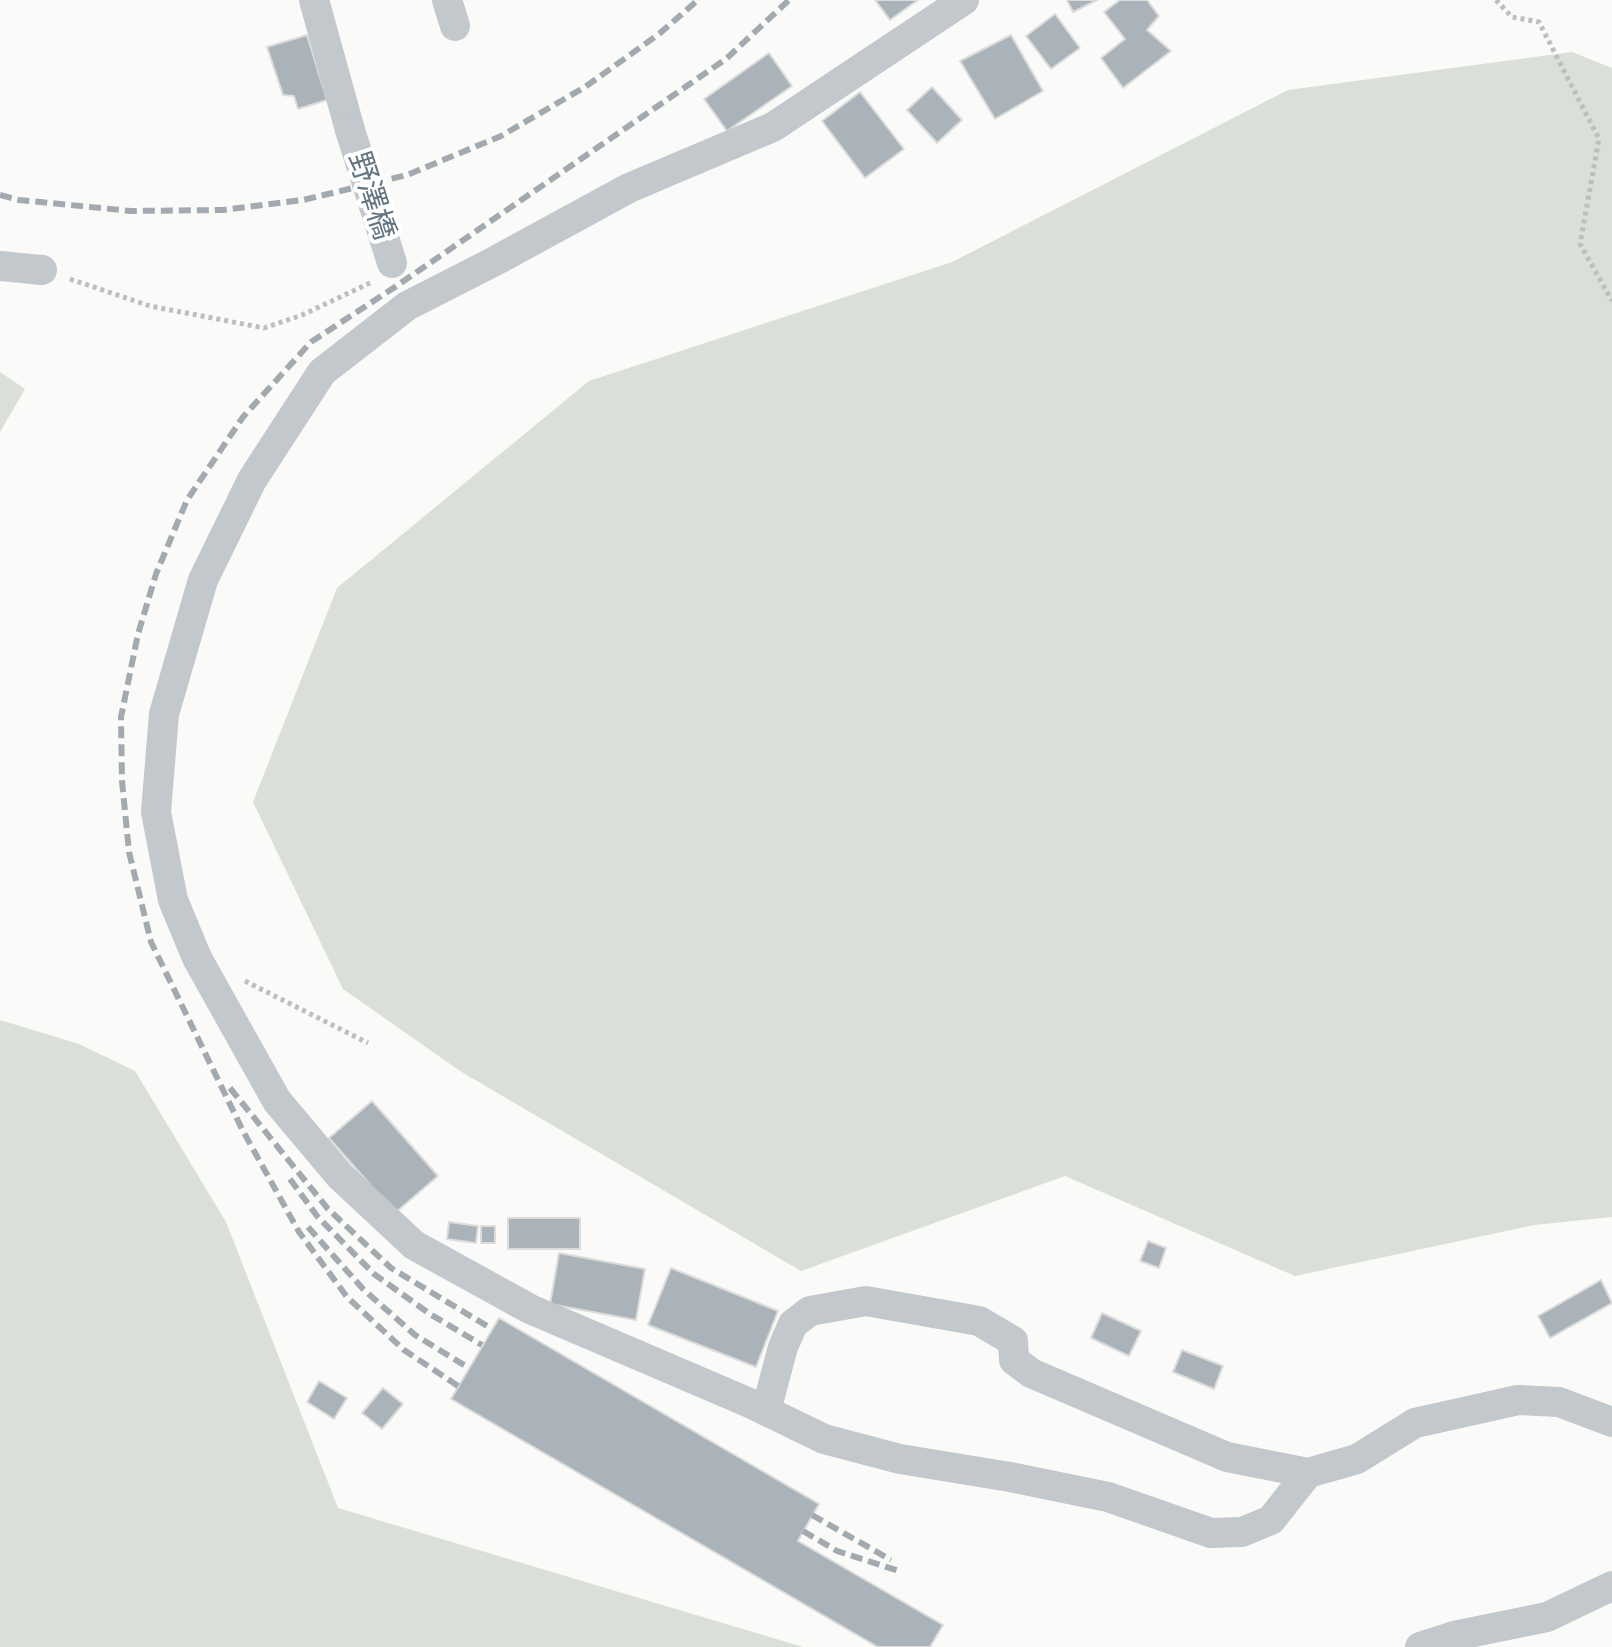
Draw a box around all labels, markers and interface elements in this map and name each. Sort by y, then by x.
street label: 野澤橋 [340,148,402,244]

